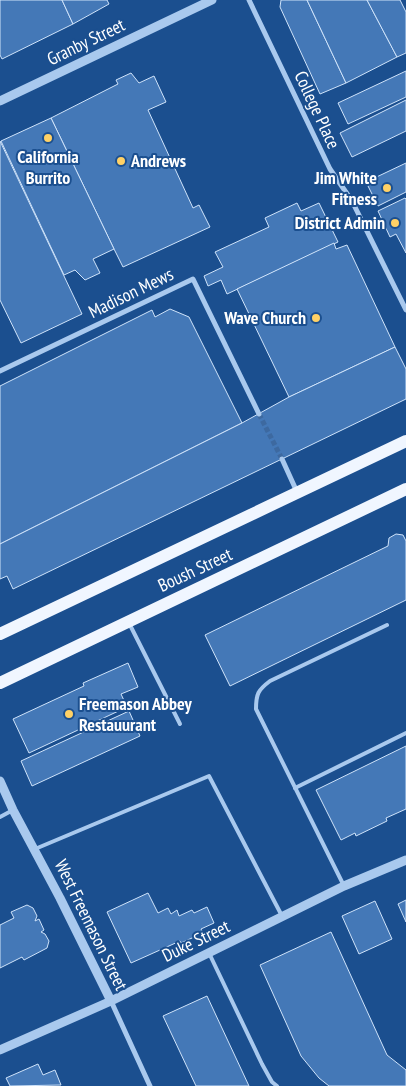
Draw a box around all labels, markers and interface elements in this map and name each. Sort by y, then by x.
street label: Granby Street [43,13,129,70]
street label: College Place [289,67,345,152]
marker: California Burrito [42,132,54,144]
place label: California Burrito [17,145,79,189]
place label: Andrews [130,149,186,172]
marker: Andrews [115,155,127,167]
place label: Jim White Fitness [314,166,377,210]
marker: Jim White Fitness [381,182,393,194]
place label: District Admin [295,211,385,234]
marker: District Admin [389,217,401,229]
street label: Madison Mews [85,262,177,323]
place label: Wave Church [223,306,306,329]
marker: Wave Church [310,312,322,324]
street label: Boush Street [154,542,236,597]
place label: Freemason Abbey Restauurant [79,692,193,736]
marker: Freemason Abbey Restauurant [63,708,75,720]
street label: West Freemason Street [50,856,133,994]
street label: Duke Street [158,914,233,967]

